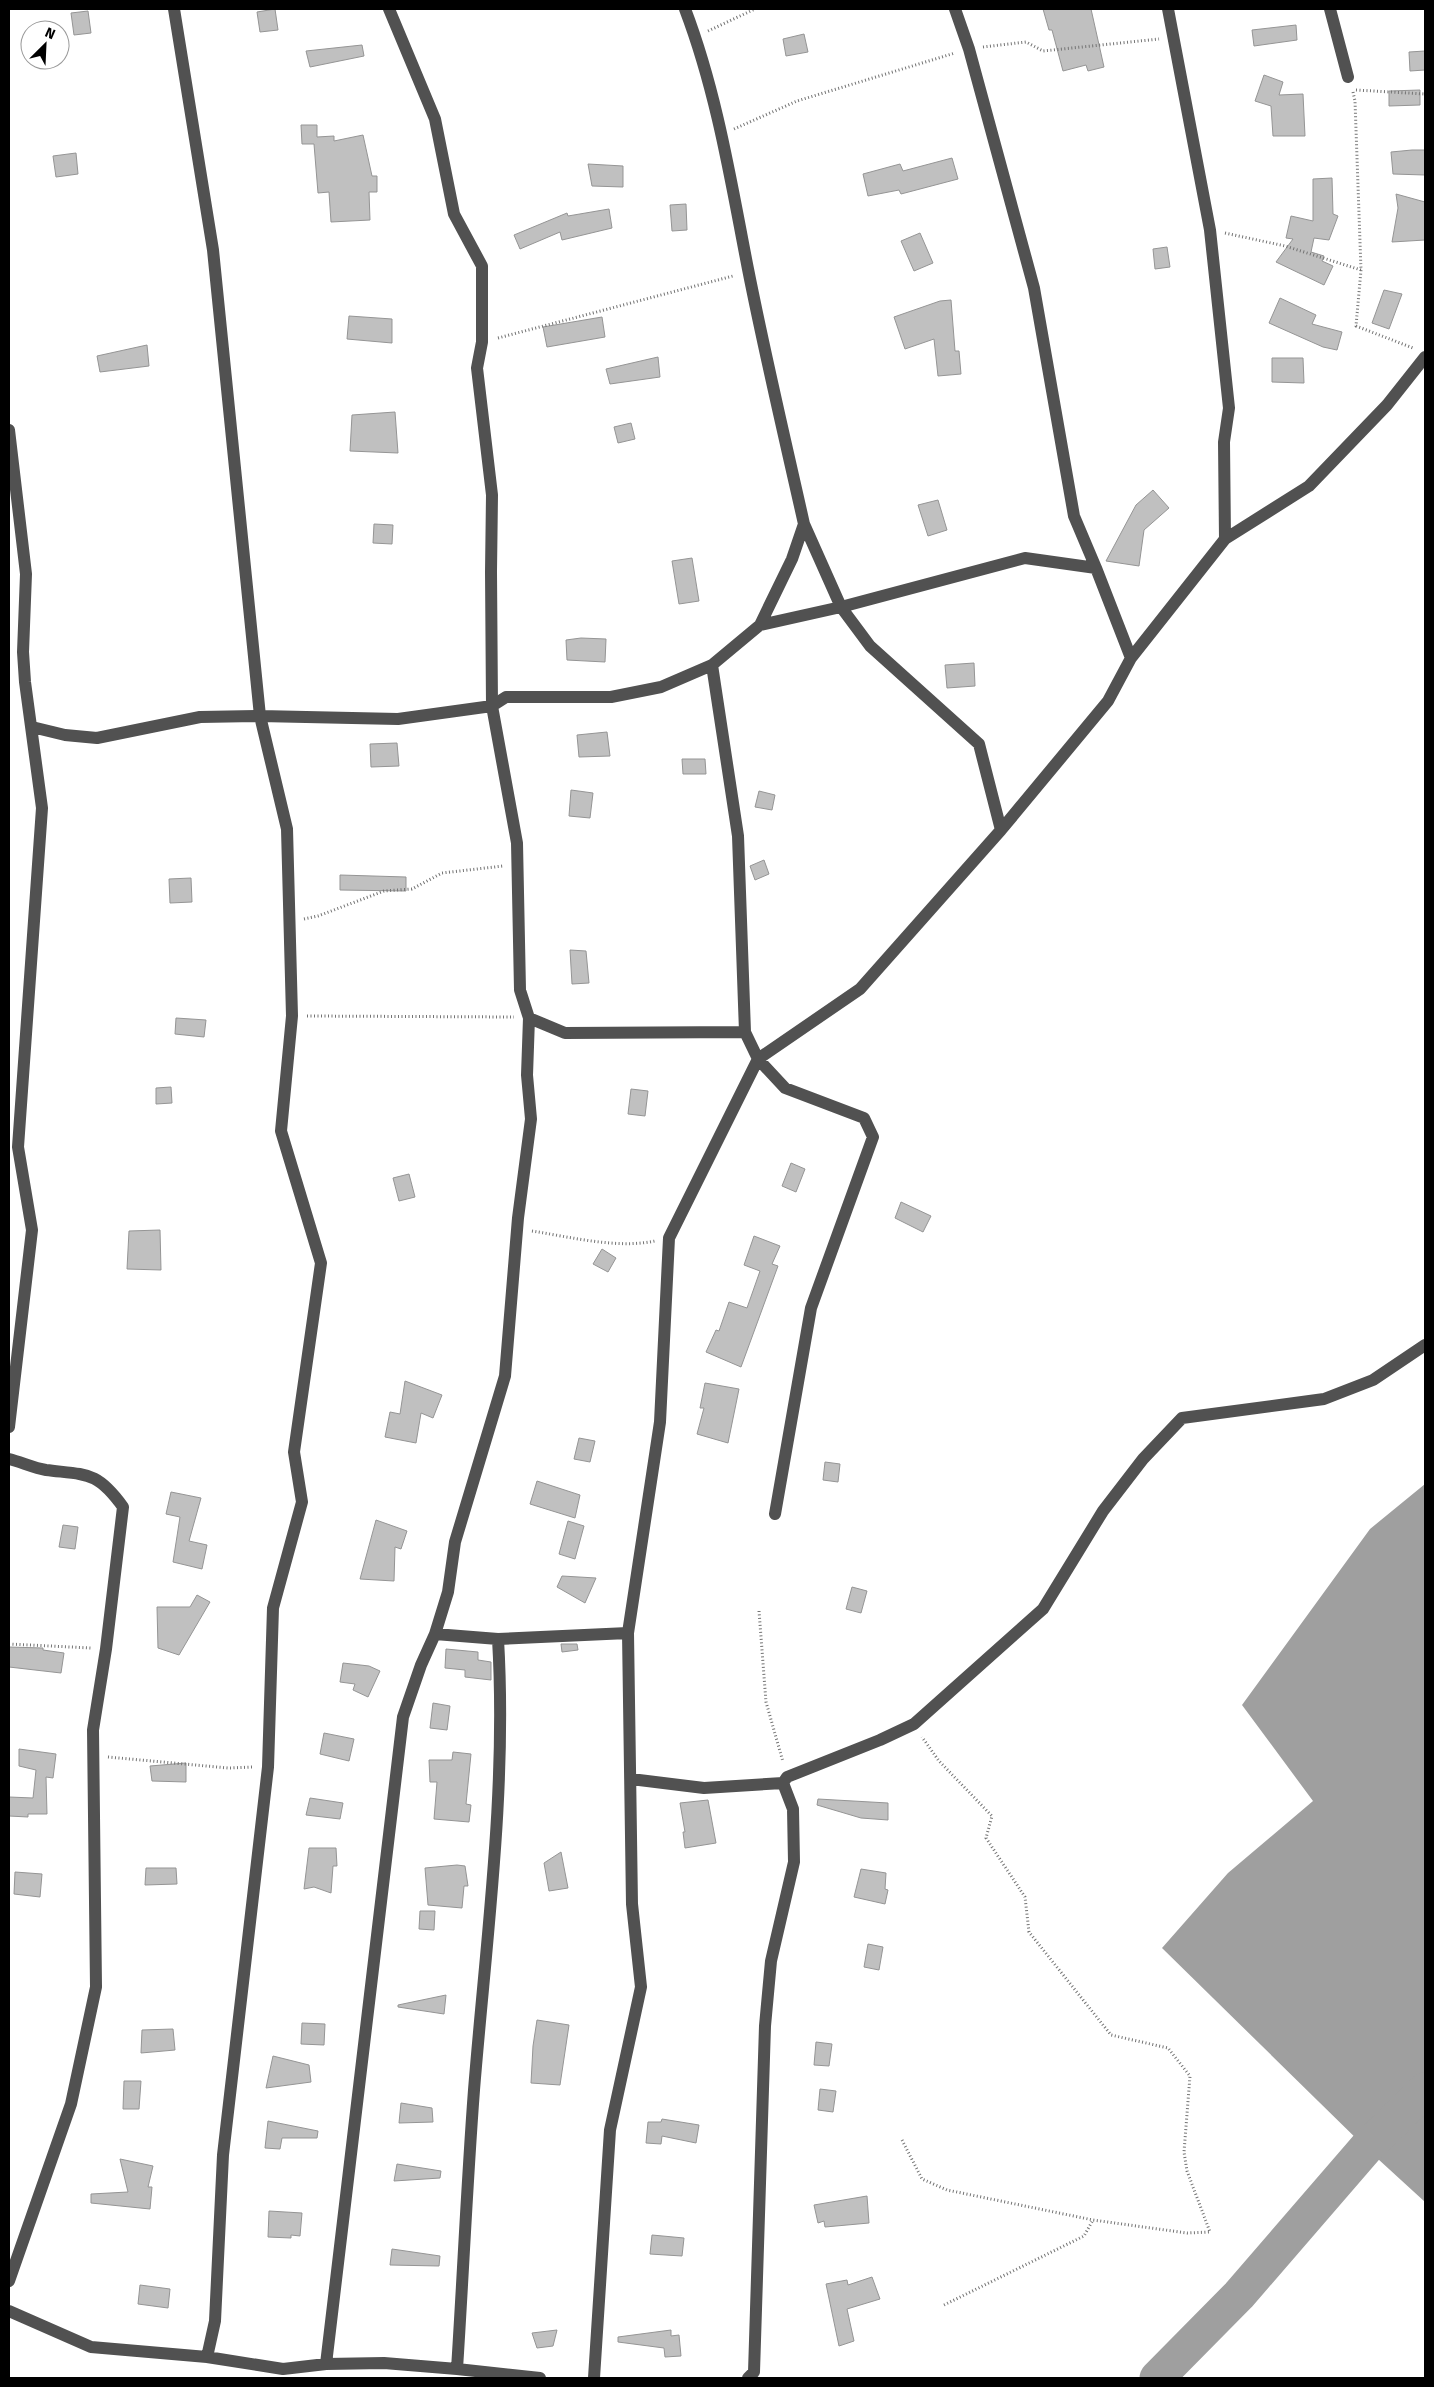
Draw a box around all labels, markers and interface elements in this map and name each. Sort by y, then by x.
north arrow [20,20,70,70]
text: N [42,24,58,43]

